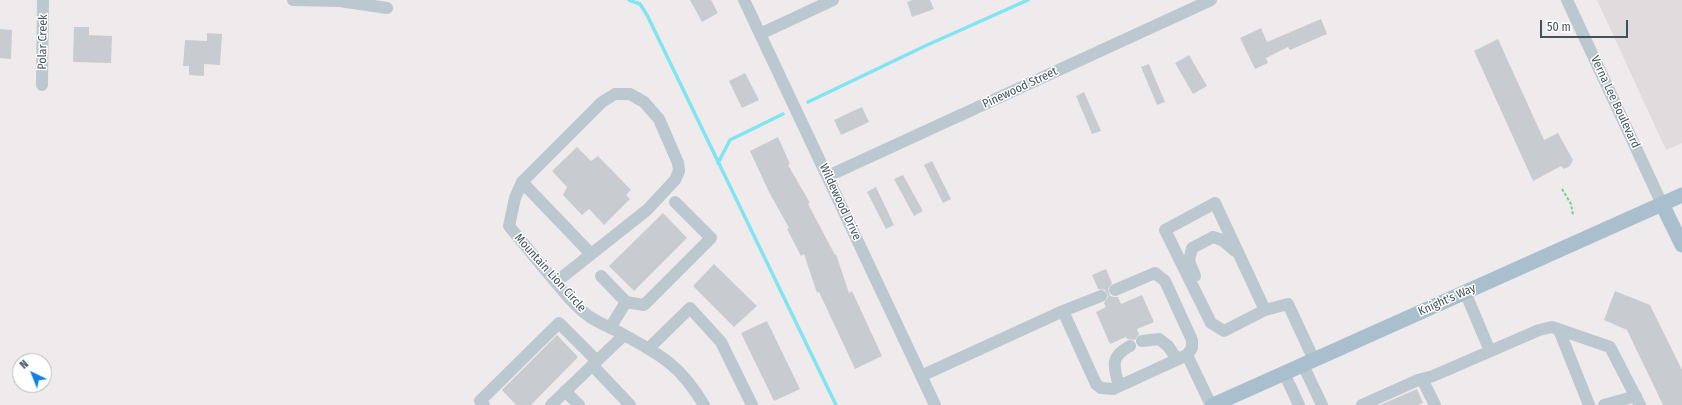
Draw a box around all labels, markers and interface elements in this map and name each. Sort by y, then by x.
scale bar [1542,12,1630,38]
street label: Polar Creek [35,14,51,70]
text: 50 m [1547,20,1571,34]
street label: Verna Lee Boulevard [1587,54,1643,150]
street label: Pinewood Street [980,64,1060,112]
street label: Wildewood Drive [816,162,864,242]
street label: Mountain Lion Circle [511,231,589,315]
street label: Knight's Way [1416,281,1478,319]
north arrow [12,353,52,393]
text: N [17,358,31,372]

